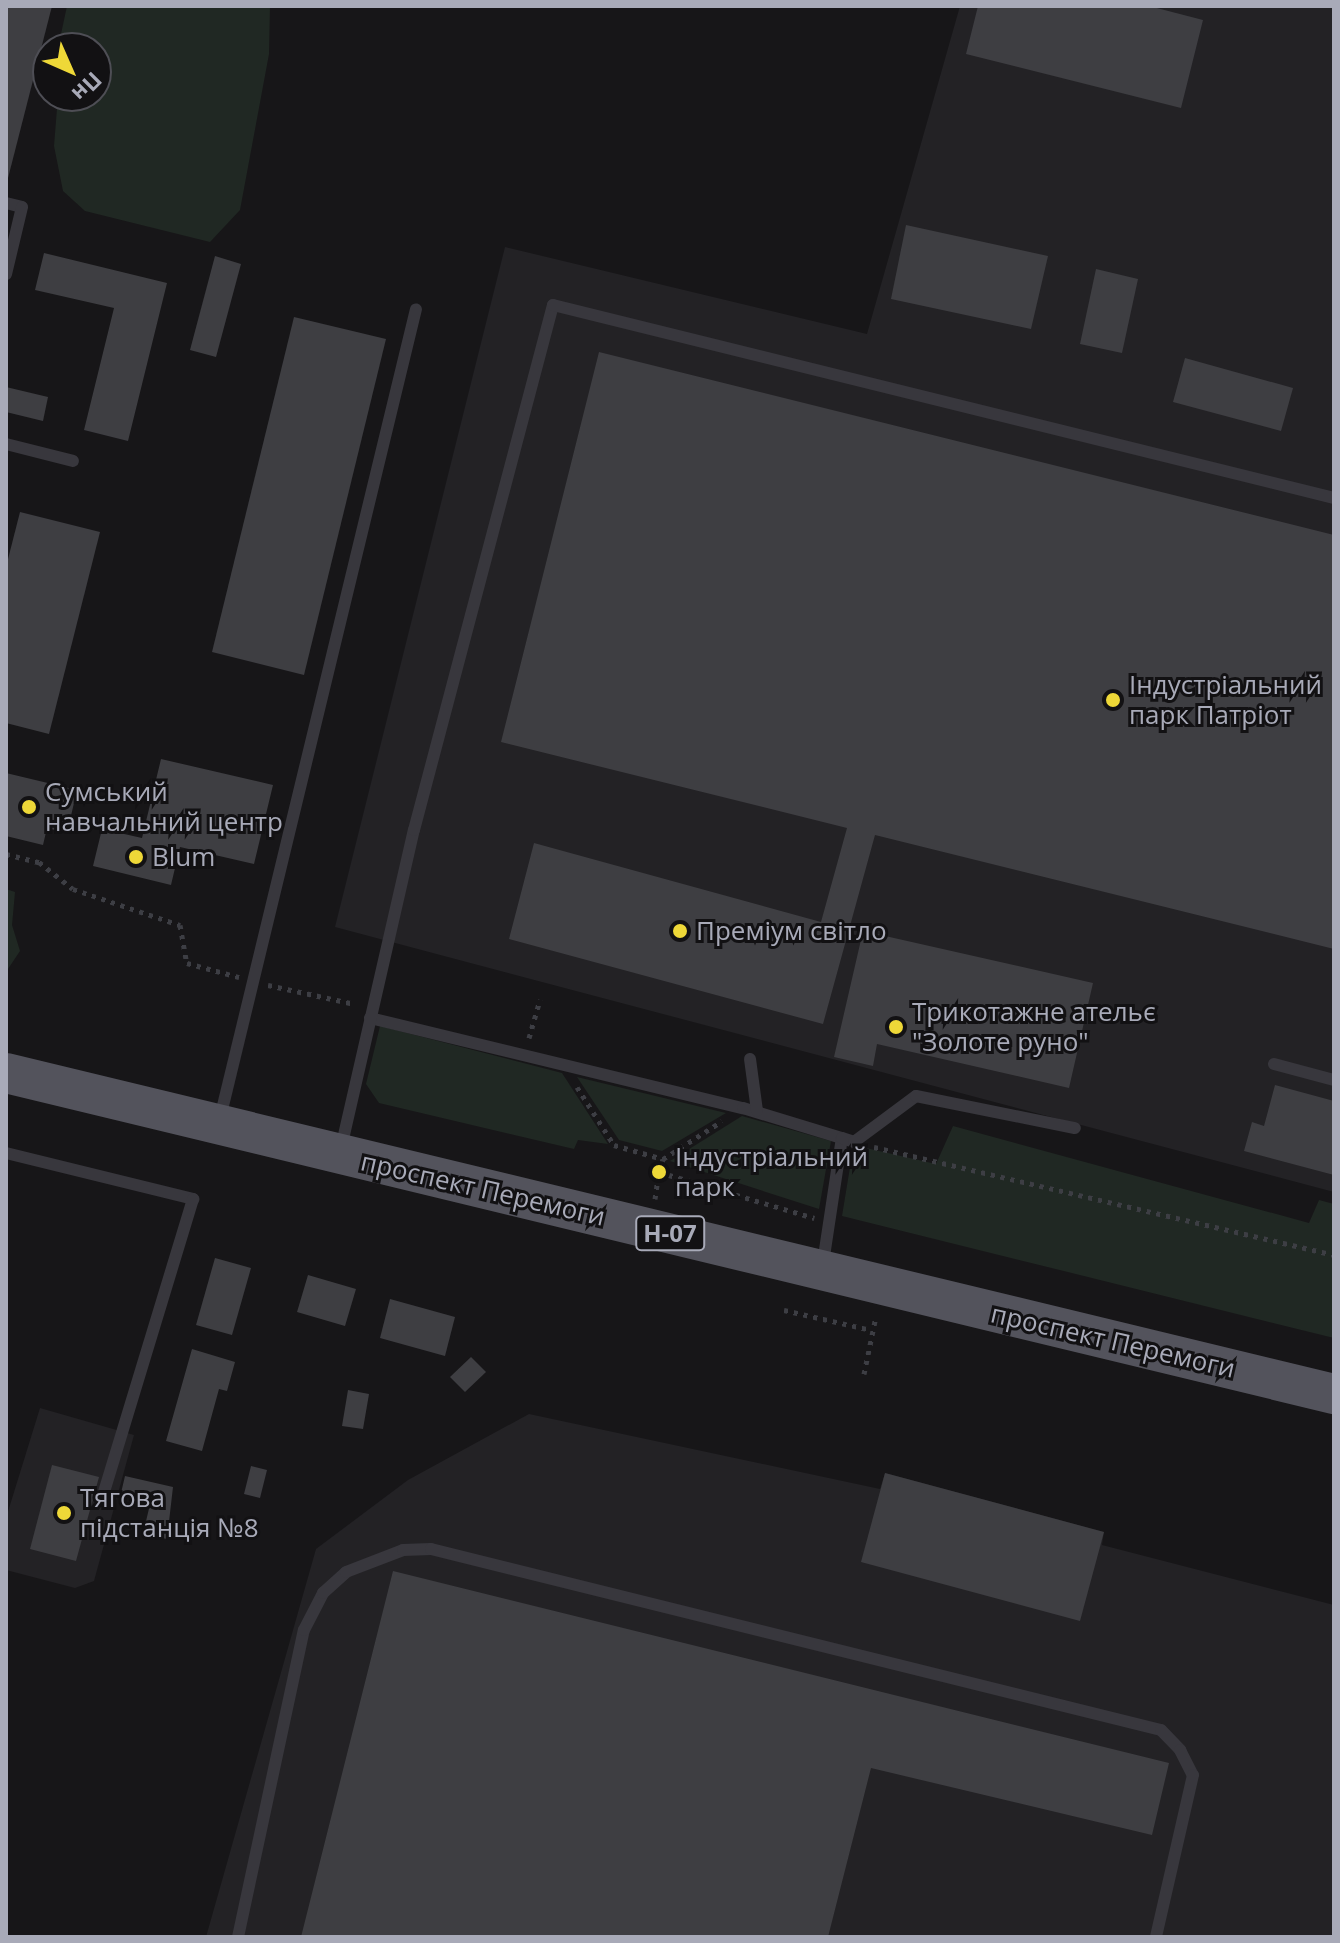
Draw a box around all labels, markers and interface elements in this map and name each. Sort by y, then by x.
north arrow [32,32,112,112]
text: Пн [66,66,109,109]
place label: Індустріальний парк Патріот [1129,669,1322,730]
marker: Індустріальний парк Патріот [1104,691,1122,709]
place label: Сумський навчальний центр [45,776,283,838]
marker: Сумський навчальний центр [20,798,38,816]
place label: Blum [152,841,215,873]
marker: Blum [127,848,145,866]
place label: Преміум світло [696,915,887,947]
marker: Преміум світло [671,922,689,940]
place label: Трикотажне ательє "Золоте руно" [912,996,1156,1058]
marker: Трикотажне ательє "Золоте руно" [887,1018,905,1036]
place label: Індустріальний парк [675,1141,868,1202]
street label: проспект Перемоги [358,1146,608,1232]
marker: Індустріальний парк [650,1163,668,1181]
road number: Н-07 [634,1213,706,1253]
street label: проспект Перемоги [988,1298,1238,1384]
place label: Тягова підстанція №8 [80,1482,259,1544]
marker: Тягова підстанція №8 [55,1504,73,1522]

